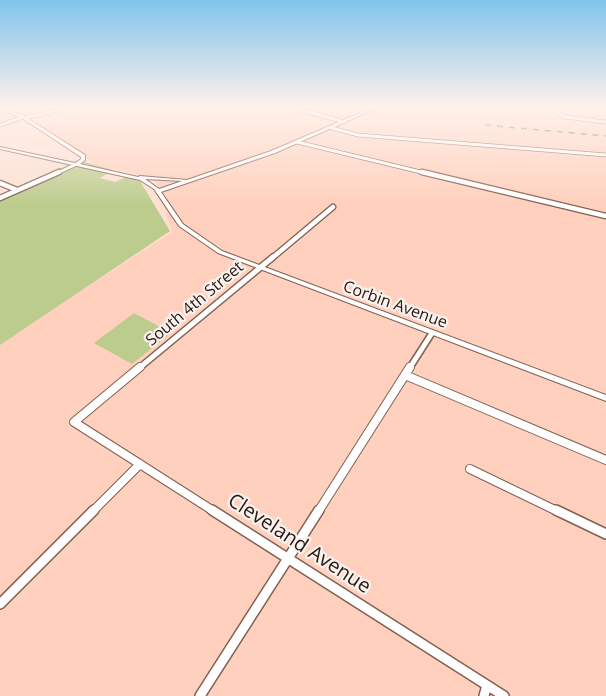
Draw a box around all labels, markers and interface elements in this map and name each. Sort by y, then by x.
street label: South 4th Street [142,258,248,350]
street label: Corbin Avenue [340,277,450,333]
street label: Cleveland Avenue [223,489,375,599]

